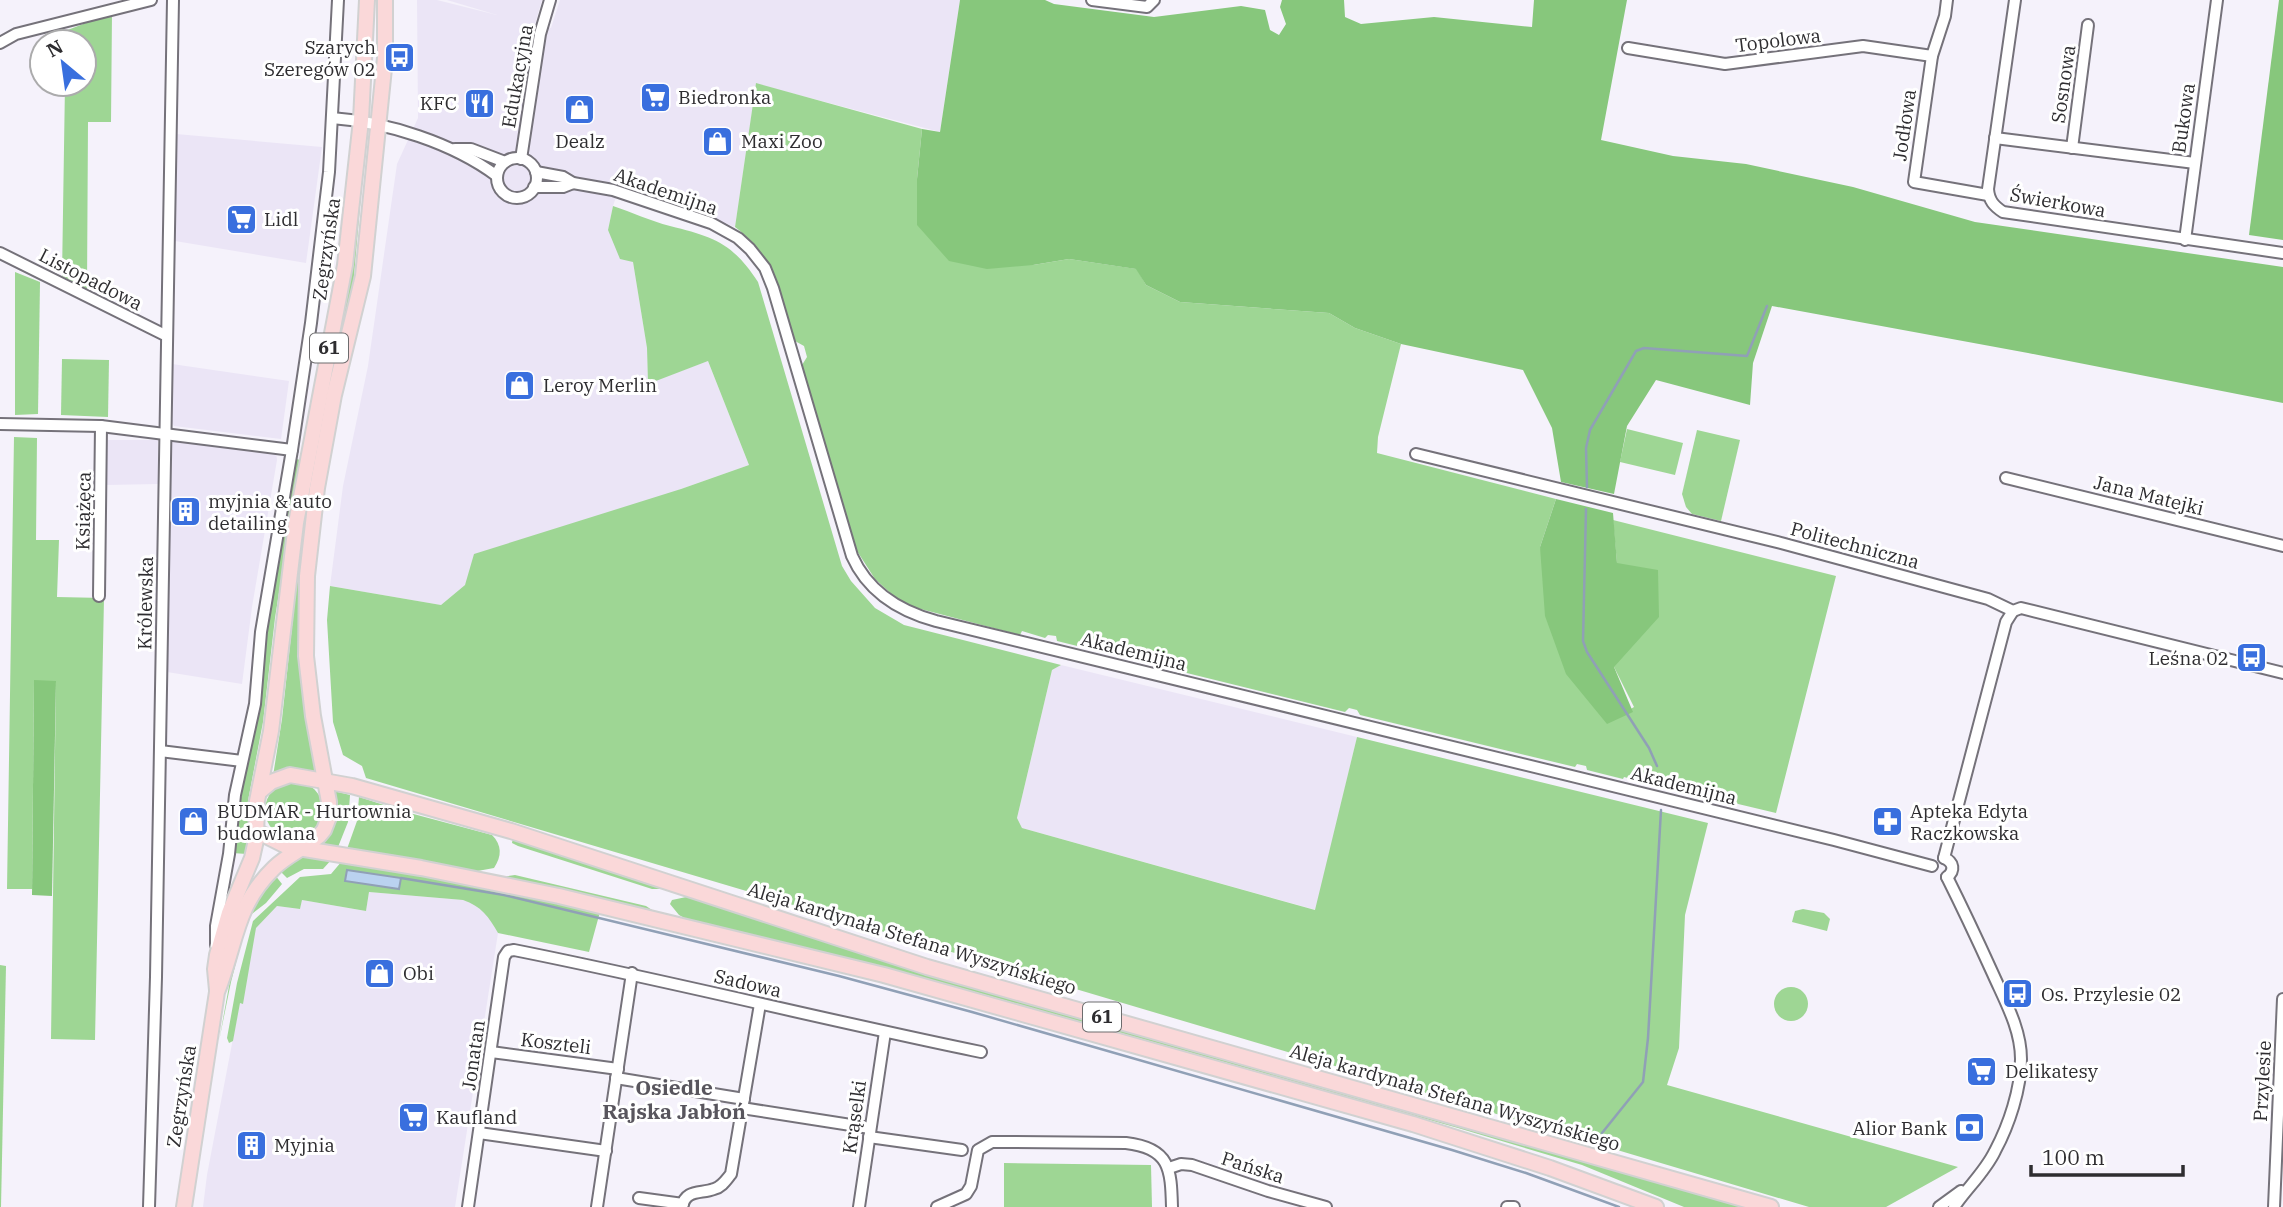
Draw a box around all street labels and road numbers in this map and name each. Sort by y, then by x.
street label: Edukacyjna [496,22,538,130]
street label: Topolowa [1734,23,1822,57]
street label: Sosnowa [2046,43,2080,125]
street label: Bukowa [2166,81,2200,155]
street label: Jodłowa [1887,87,1921,163]
street label: Akademijna [611,162,721,220]
street label: Świerkowa [2008,182,2108,222]
street label: Zegrzyńska [307,196,345,302]
street label: Listopadowa [35,243,147,315]
road number: 61 [310,334,348,362]
street label: Jana Matejki [2092,470,2206,520]
street label: Książęca [70,471,96,551]
street label: Politechniczna [1788,516,1922,574]
street label: Królewska [132,556,158,650]
street label: Akademijna [1078,626,1190,676]
street label: Akademijna [1628,760,1740,810]
street label: Aleja kardynała Stefana Wyszyńskiego [745,876,1079,1000]
street label: Sadowa [712,964,784,1002]
road number: 61 [1083,1002,1121,1032]
street label: Jonatan [456,1018,490,1092]
street label: Koszteli [519,1027,593,1059]
street label: Aleja kardynała Stefana Wyszyńskiego [1287,1038,1623,1156]
street label: Przylesie [2248,1040,2276,1122]
street label: Zegrzyńska [161,1043,201,1149]
street label: Krąselki [837,1079,871,1155]
street label: Pańska [1218,1146,1288,1188]

